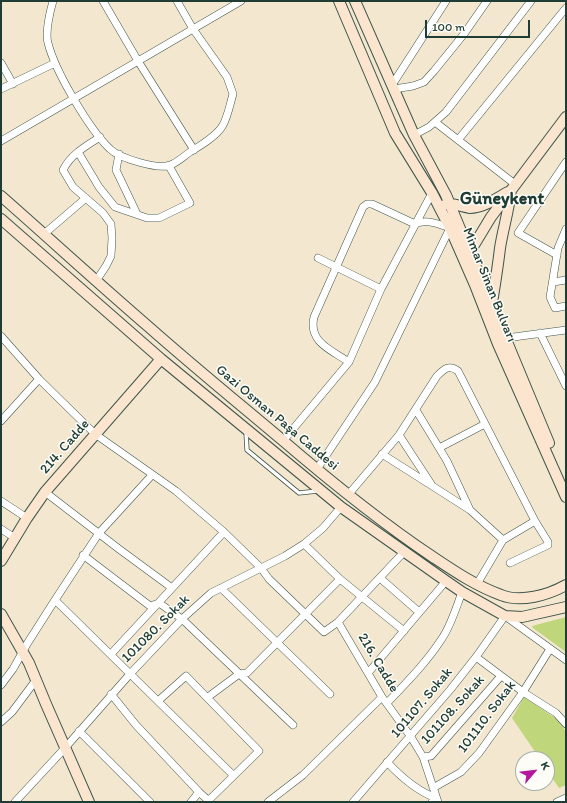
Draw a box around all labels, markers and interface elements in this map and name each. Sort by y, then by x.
scale bar [427,12,532,38]
text: 100 m [432,20,465,34]
district label: Güneykent [460,188,544,210]
street label: Mimar Sinan Bulvarı [458,225,520,345]
street label: Gazi Osman Paşa Caddesi [212,362,342,474]
street label: 214. Cadde [37,416,93,478]
street label: 101080. Sokak [118,591,194,667]
street label: 216. Cadde [354,630,402,696]
street label: 101107. Sokak [388,664,456,742]
street label: 101108. Sokak [418,672,488,748]
street label: 101110. Sokak [454,678,520,756]
north arrow [515,751,555,791]
text: K [538,759,553,772]

